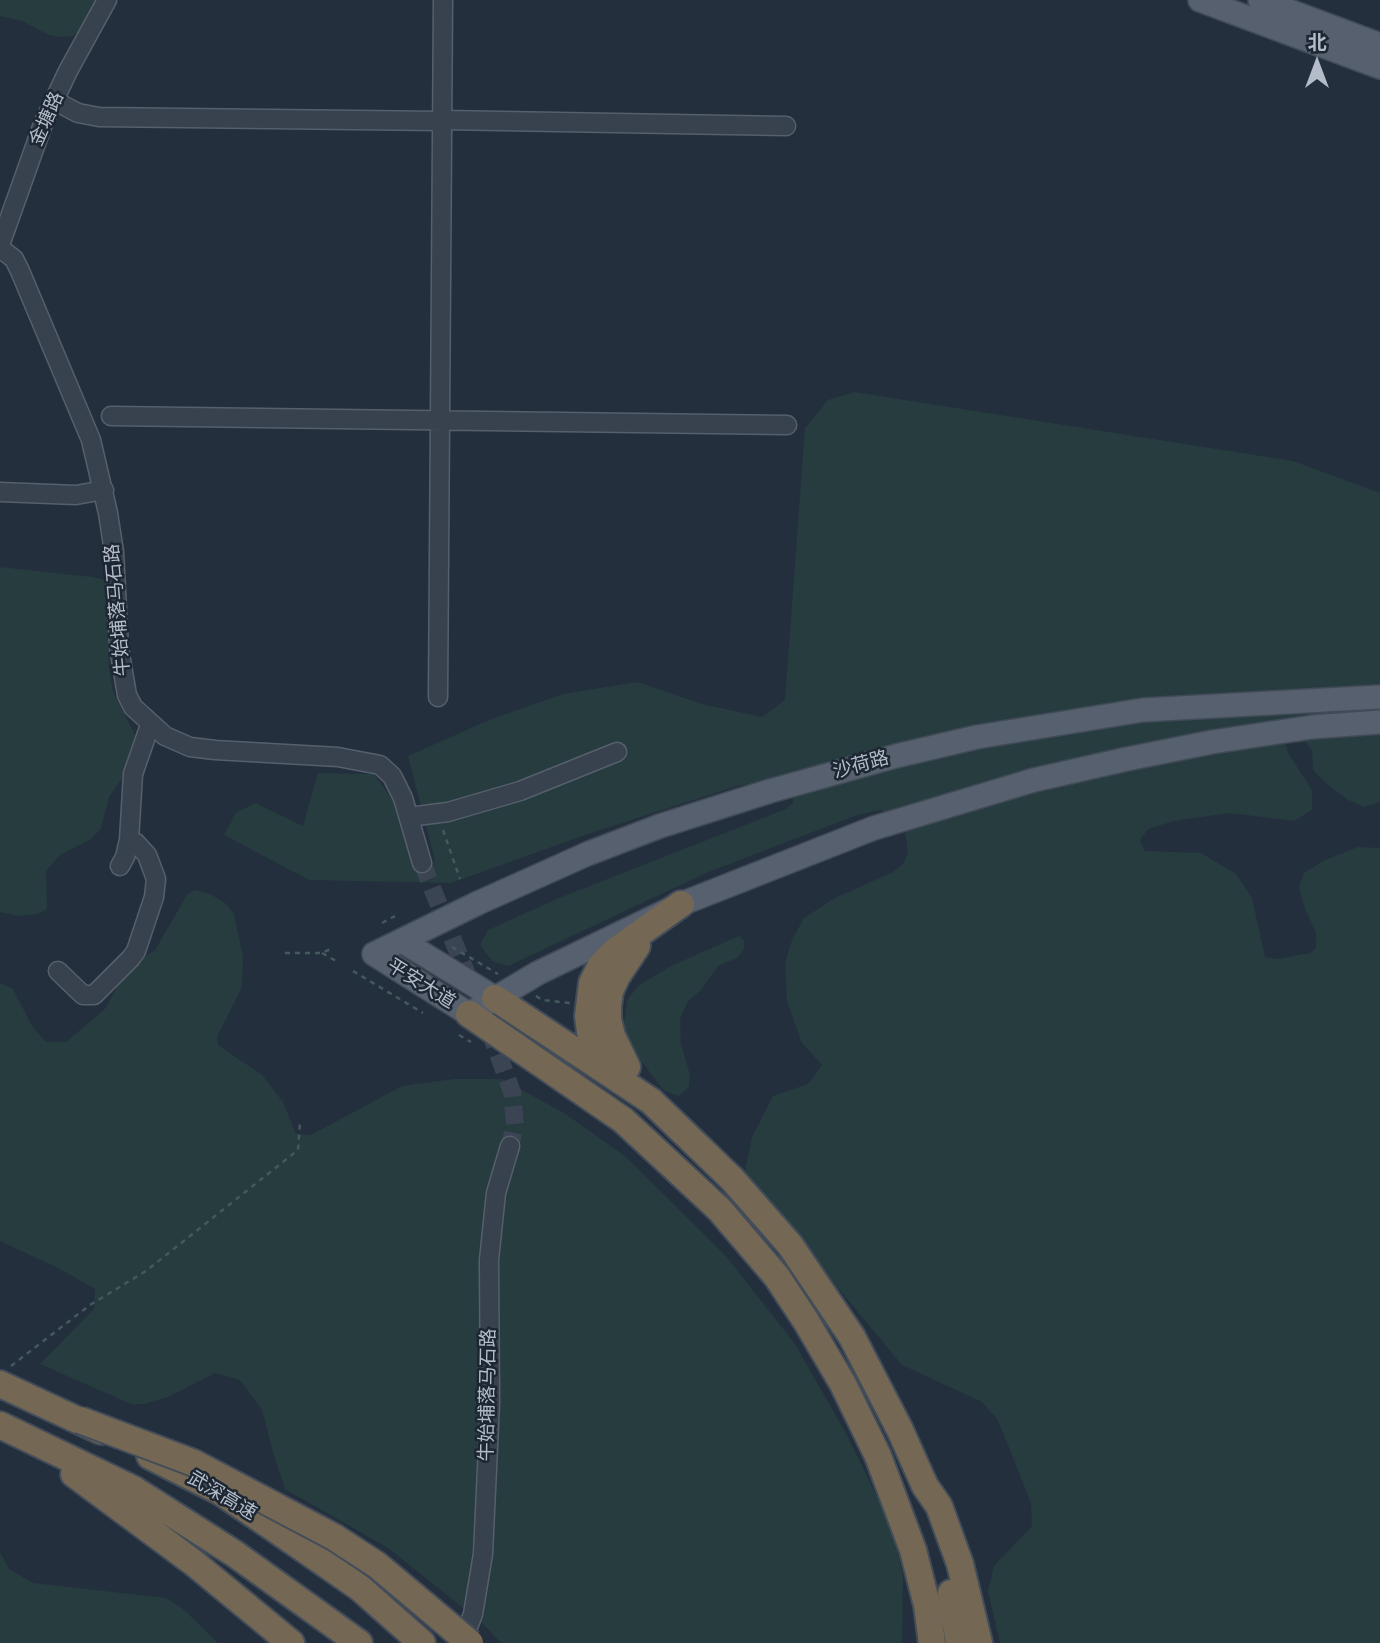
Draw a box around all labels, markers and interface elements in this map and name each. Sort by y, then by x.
north arrow [1282,28,1352,98]
text: 北 [1307,30,1327,54]
street label: 金塘路 [25,88,69,150]
street label: 牛始埔落马石路 [101,543,135,677]
street label: 沙荷路 [831,747,891,783]
street label: 平安大道 [383,954,459,1014]
street label: 牛始埔落马石路 [475,1328,501,1462]
street label: 武深高速 [184,1467,260,1525]

